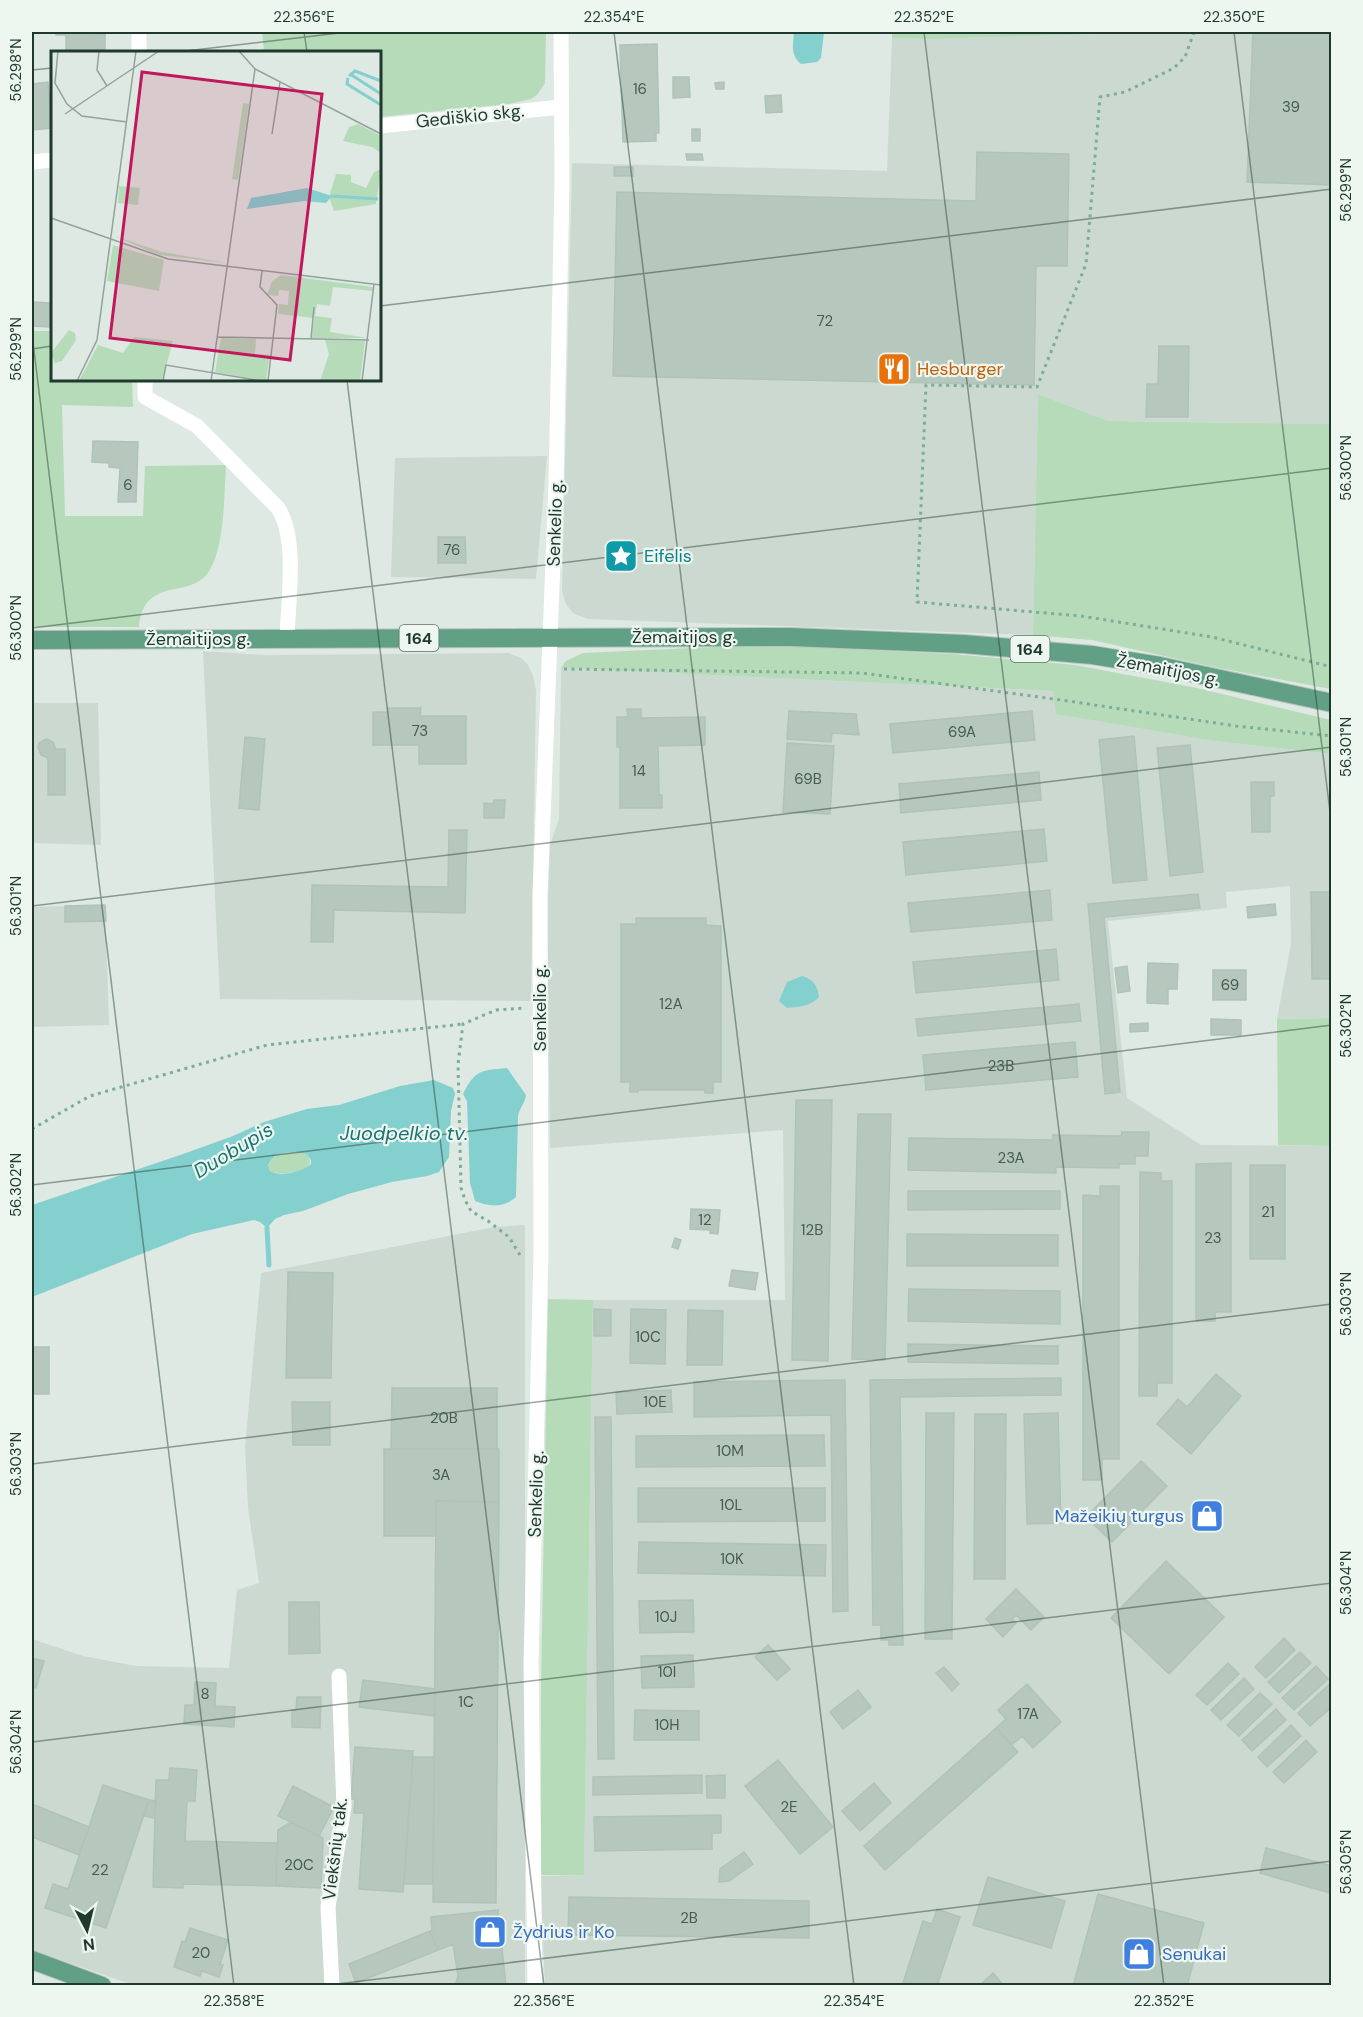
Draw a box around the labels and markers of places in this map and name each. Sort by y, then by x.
restaurant icon: Hesburger [876,351,912,387]
place label: Hesburger [917,357,1003,381]
place icon: Eifelis [603,538,639,574]
place label: Eifelis [644,544,692,568]
shop icon: Mažeikių turgus [1189,1498,1225,1534]
place label: Mažeikių turgus [1055,1504,1184,1528]
shop icon: Žydrius ir Ko [472,1914,508,1950]
place label: Žydrius ir Ko [513,1920,615,1944]
shop icon: Senukai [1121,1936,1157,1972]
place label: Senukai [1162,1942,1226,1966]

